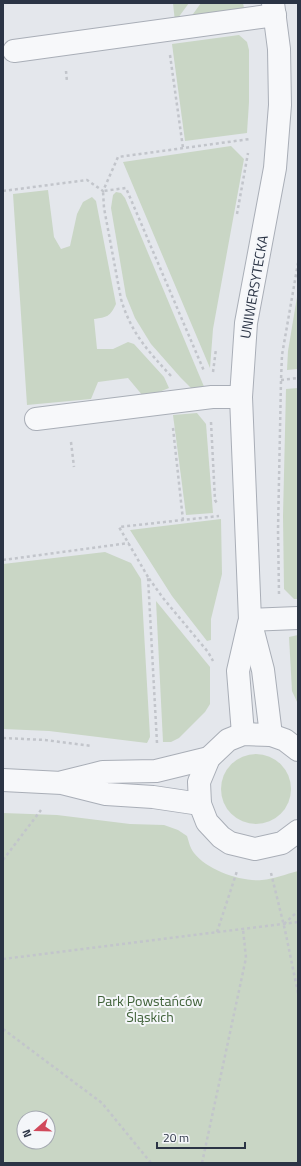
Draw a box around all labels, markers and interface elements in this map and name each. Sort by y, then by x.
street label: UNIWERSYTECKA [234,233,273,340]
park label: Park Powstańców Śląskich [97,990,203,1027]
north arrow [16,1110,56,1150]
scale bar [157,1124,245,1150]
text: N [18,1127,35,1140]
text: 20 m [163,1128,189,1147]

